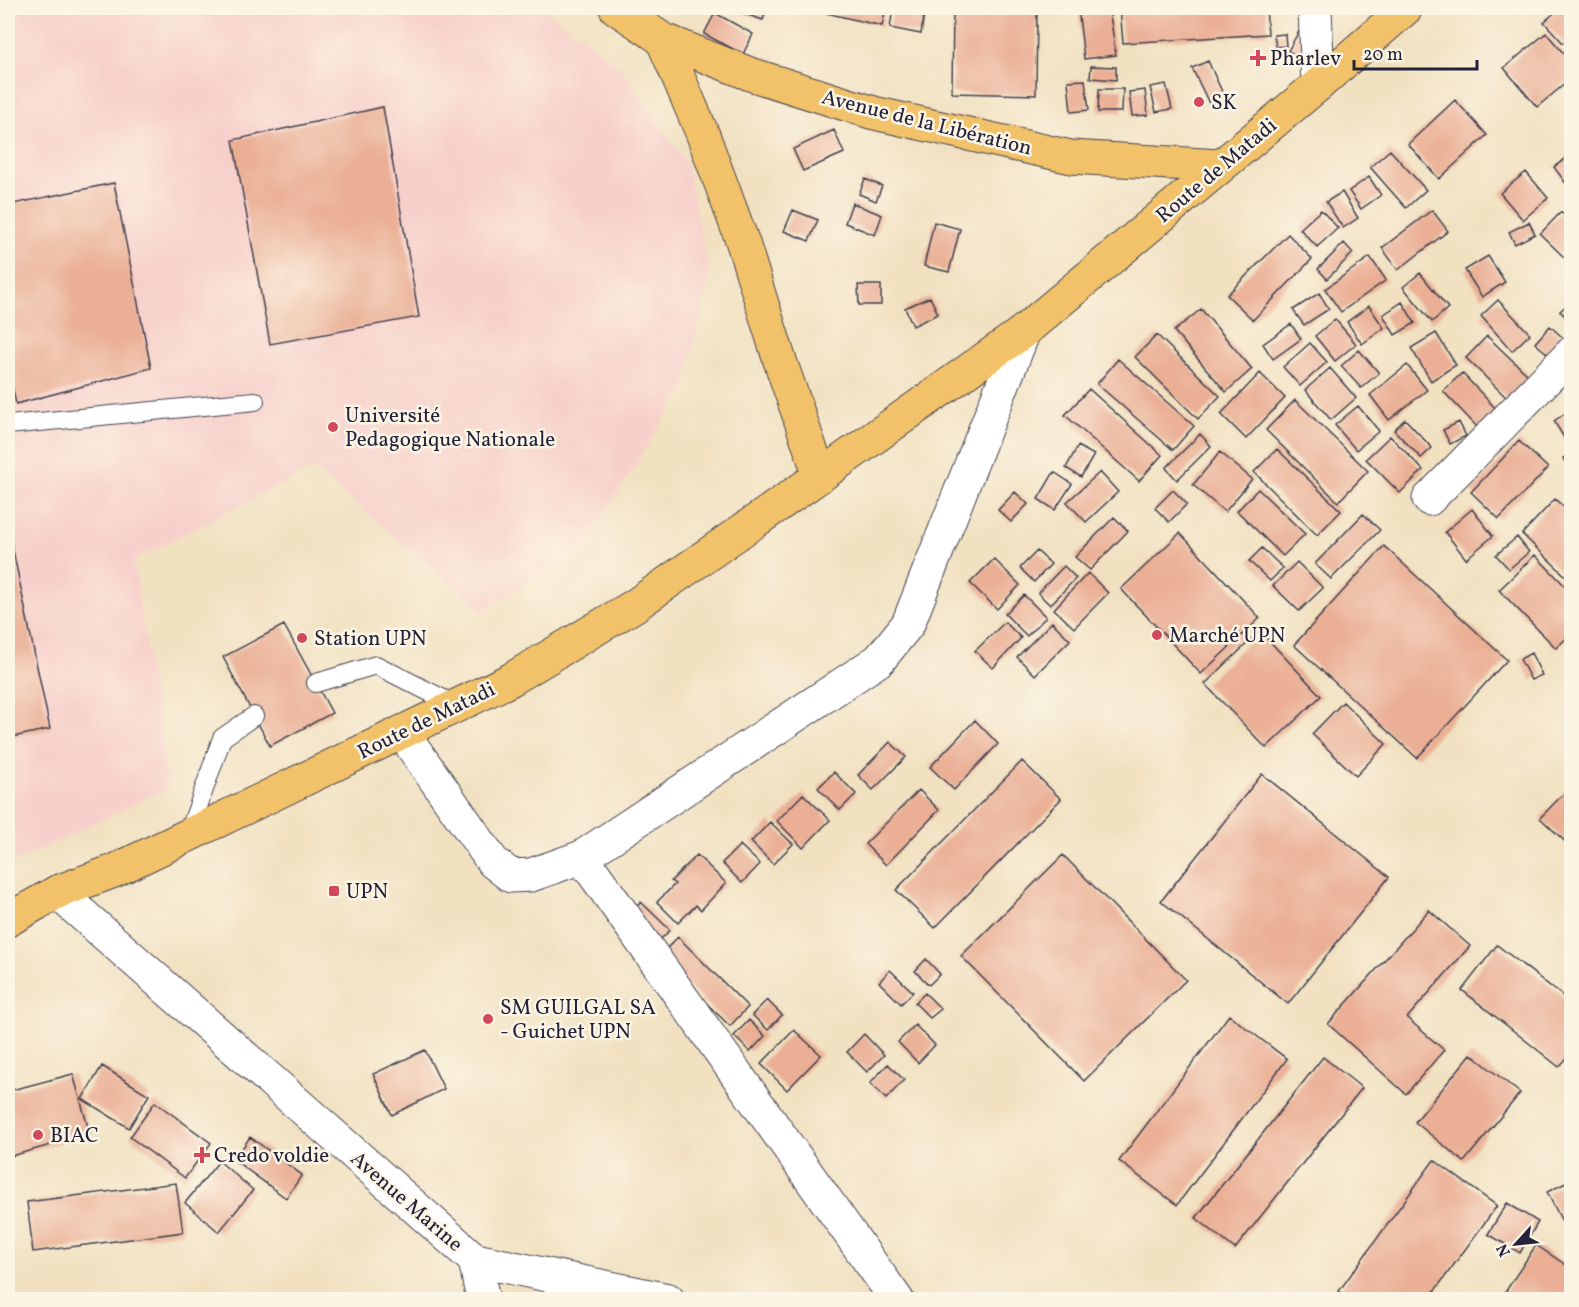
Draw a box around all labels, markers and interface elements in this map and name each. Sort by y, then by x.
scale bar [1354,33,1477,71]
text: 20 m [1363,43,1403,68]
place label: Pharlev [1270,45,1341,74]
marker: Pharlev [1251,51,1265,65]
street label: Avenue de la Libération [818,83,1035,164]
place label: SK [1211,89,1237,118]
marker: SK [1192,95,1206,109]
street label: Route de Matadi [1150,112,1284,230]
place label: Université Pedagogique Nationale [345,402,555,455]
marker: Université Pedagogique Nationale [326,420,340,434]
place label: Marché UPN [1169,622,1285,651]
place label: Station UPN [314,625,427,654]
marker: Marché UPN [1150,628,1164,642]
marker: Station UPN [295,631,309,645]
street label: Route de Matadi [353,675,500,767]
place label: UPN [346,878,388,907]
marker: UPN [327,884,341,898]
place label: SM GUILGAL SA - Guichet UPN [500,994,656,1047]
marker: SM GUILGAL SA - Guichet UPN [481,1012,495,1026]
place label: BIAC [50,1122,99,1151]
marker: BIAC [31,1128,45,1142]
place label: Credo voldie [214,1142,329,1171]
street label: Avenue Marine [343,1145,469,1259]
marker: Credo voldie [195,1148,209,1162]
north arrow [1486,1214,1546,1274]
text: N [1492,1239,1517,1260]

